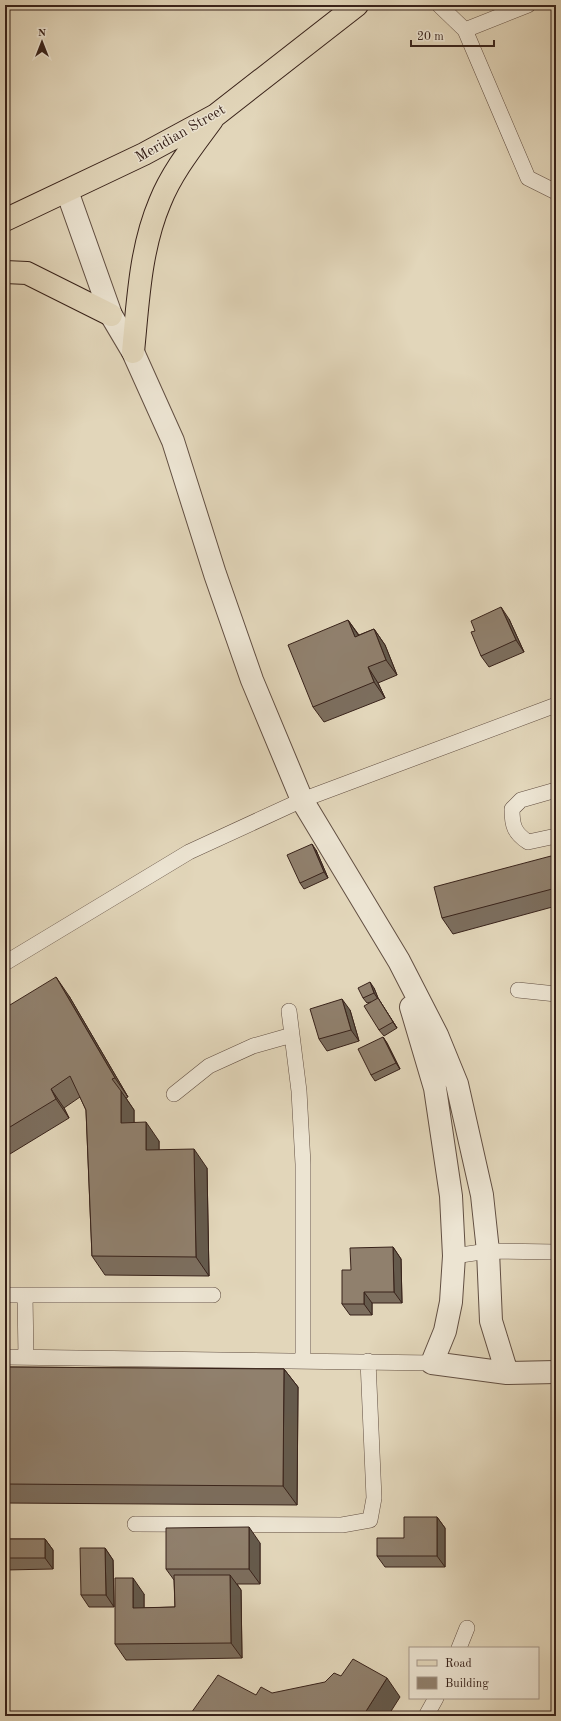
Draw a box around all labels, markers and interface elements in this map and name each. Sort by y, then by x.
north arrow [22,22,62,62]
scale bar [411,22,494,48]
text: N [38,28,47,39]
text: 20 m [417,31,444,43]
street label: Meridian Street [133,103,228,166]
legend [409,1647,539,1699]
text: Road [445,1658,472,1670]
text: Building [445,1678,489,1690]

